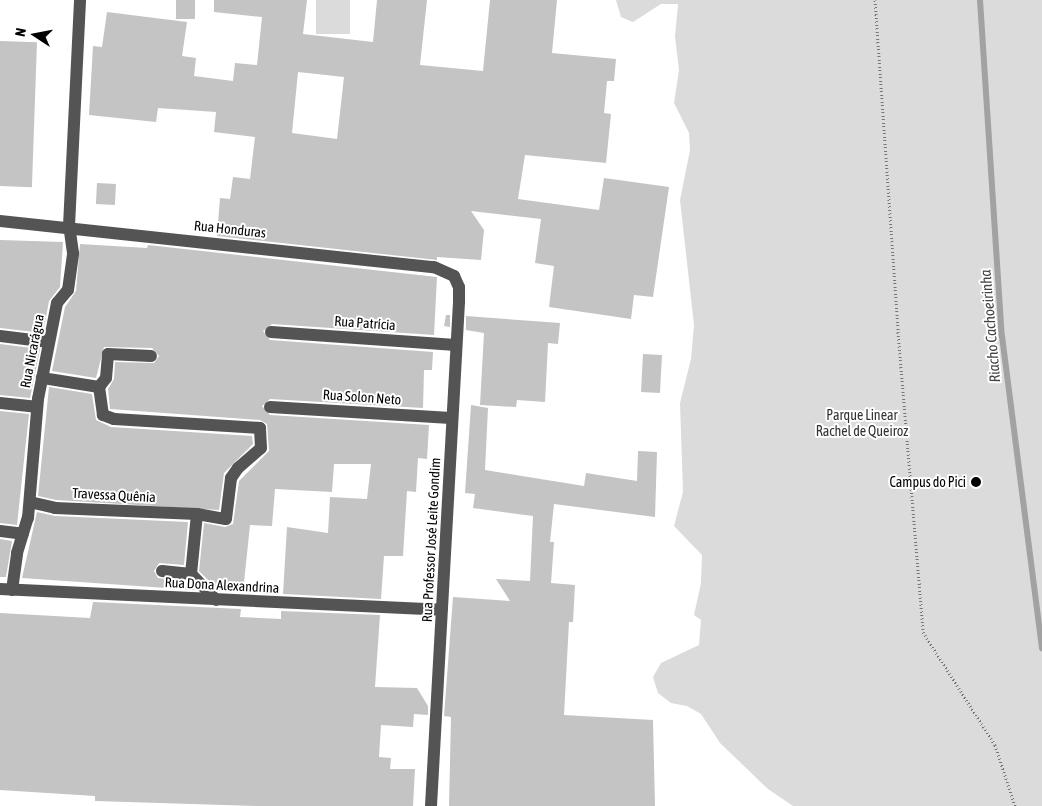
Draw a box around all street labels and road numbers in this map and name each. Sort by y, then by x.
street label: Rua Honduras [193,217,267,241]
street label: Rua Patrícia [334,312,396,334]
street label: Rua Nicarágua [17,313,47,389]
street label: Rua Solon Neto [322,386,402,408]
street label: Rua Professor José Leite Gondim [418,457,444,623]
street label: Travessa Quênia [72,484,156,506]
street label: Rua Dona Alexandrina [164,574,280,596]

